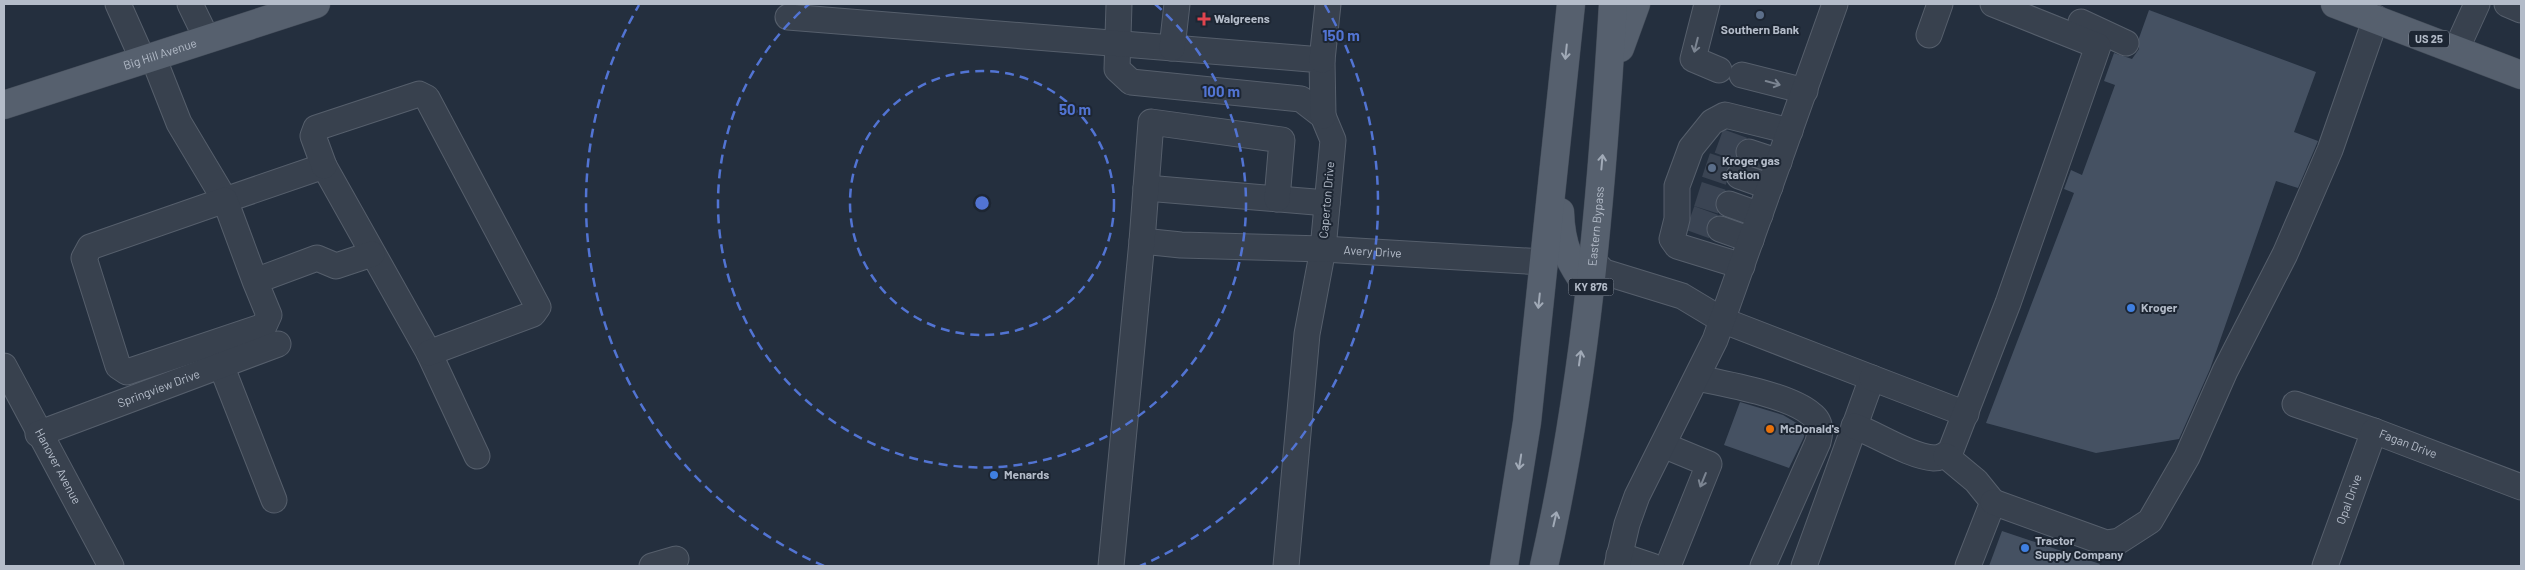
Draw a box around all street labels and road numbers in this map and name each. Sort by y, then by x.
road number: US 25 [2409,30,2449,48]
street label: Big Hill Avenue [121,35,198,72]
street label: Caperton Drive [1316,161,1336,239]
street label: Eastern Bypass [1584,185,1606,267]
street label: Avery Drive [1343,242,1402,260]
road number: KY 876 [1568,278,1614,296]
street label: Springview Drive [115,366,202,410]
street label: Hanover Avenue [33,426,85,506]
street label: Fagan Drive [2378,426,2439,460]
street label: Opal Drive [2333,472,2364,526]

